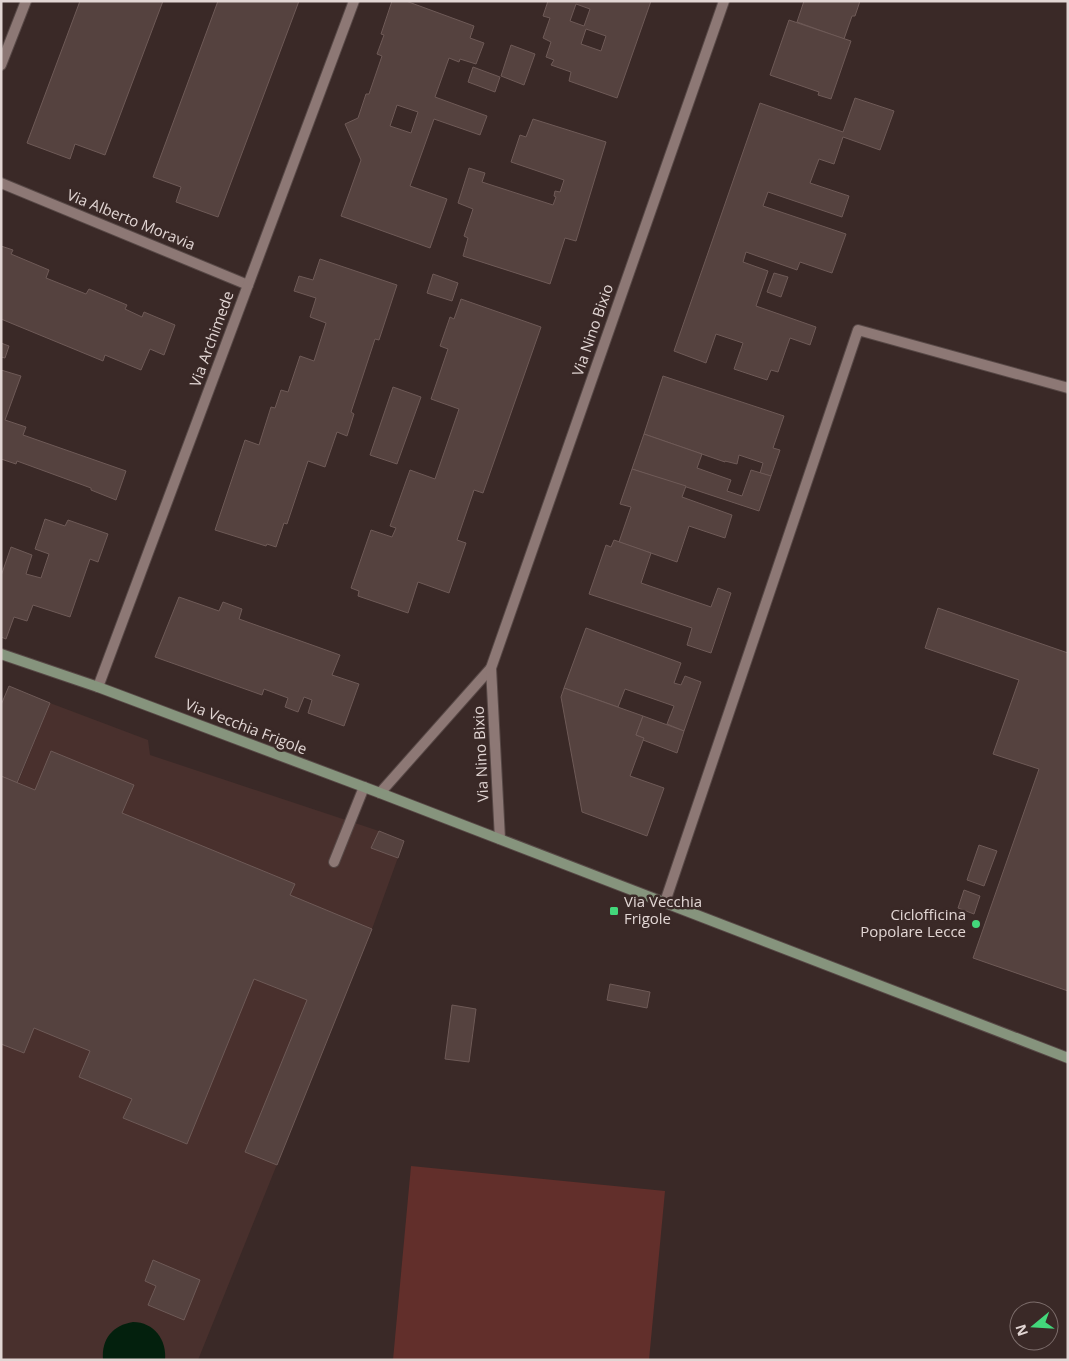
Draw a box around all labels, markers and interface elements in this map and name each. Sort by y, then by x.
street label: Via Alberto Moravia [64,184,199,254]
street label: Via Nino Bixio [567,281,617,378]
street label: Via Archimede [184,288,238,389]
street label: Via Vecchia Frigole [183,694,310,759]
street label: Via Nino Bixio [467,705,493,803]
place label: Via Vecchia Frigole [624,891,702,928]
place label: Ciclofficina Popolare Lecce [860,904,966,941]
marker: Via Vecchia Frigole [608,905,620,917]
marker: Ciclofficina Popolare Lecce [970,918,982,930]
north arrow [1009,1301,1059,1351]
text: N [1010,1322,1032,1339]

